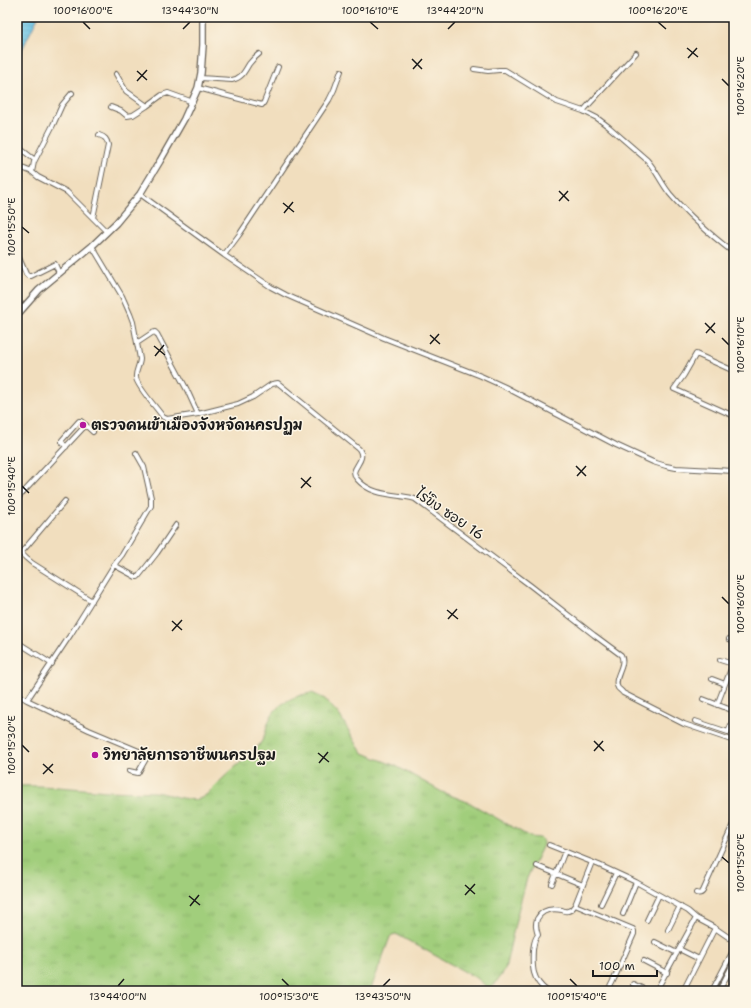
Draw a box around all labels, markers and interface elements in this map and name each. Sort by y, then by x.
text: 100°16'00"E [53,4,113,17]
text: 13°44'30"N [161,4,219,17]
text: 100°16'10"E [341,4,399,17]
text: 13°44'20"N [426,4,484,17]
text: 100°16'20"E [628,4,688,17]
text: 100°16'20"E [734,56,747,116]
text: 100°15'50"E [5,197,18,257]
text: 100°16'10"E [734,316,747,374]
place label: ตรวจคนเข้าเมืองจังหจัดนครปฏม [91,415,303,435]
marker: ตรวจคนเข้าเมืองจังหจัดนครปฏม [78,420,88,430]
text: 100°15'40"E [5,456,18,516]
street label: ไร่ขิง ซอย 16 [411,484,488,544]
text: 100°16'00"E [734,574,747,634]
text: 100°15'30"E [5,715,18,775]
place label: วิทยาลัยการอาชีพนครปฐม [103,745,276,765]
marker: วิทยาลัยการอาชีพนครปฐม [90,750,100,760]
text: 100°15'50"E [734,833,747,893]
scale bar [593,952,657,978]
text: 100 m [599,958,635,974]
text: 13°44'00"N [89,990,147,1003]
text: 100°15'30"E [259,990,319,1003]
text: 13°43'50"N [355,990,411,1003]
text: 100°15'40"E [547,990,607,1003]

